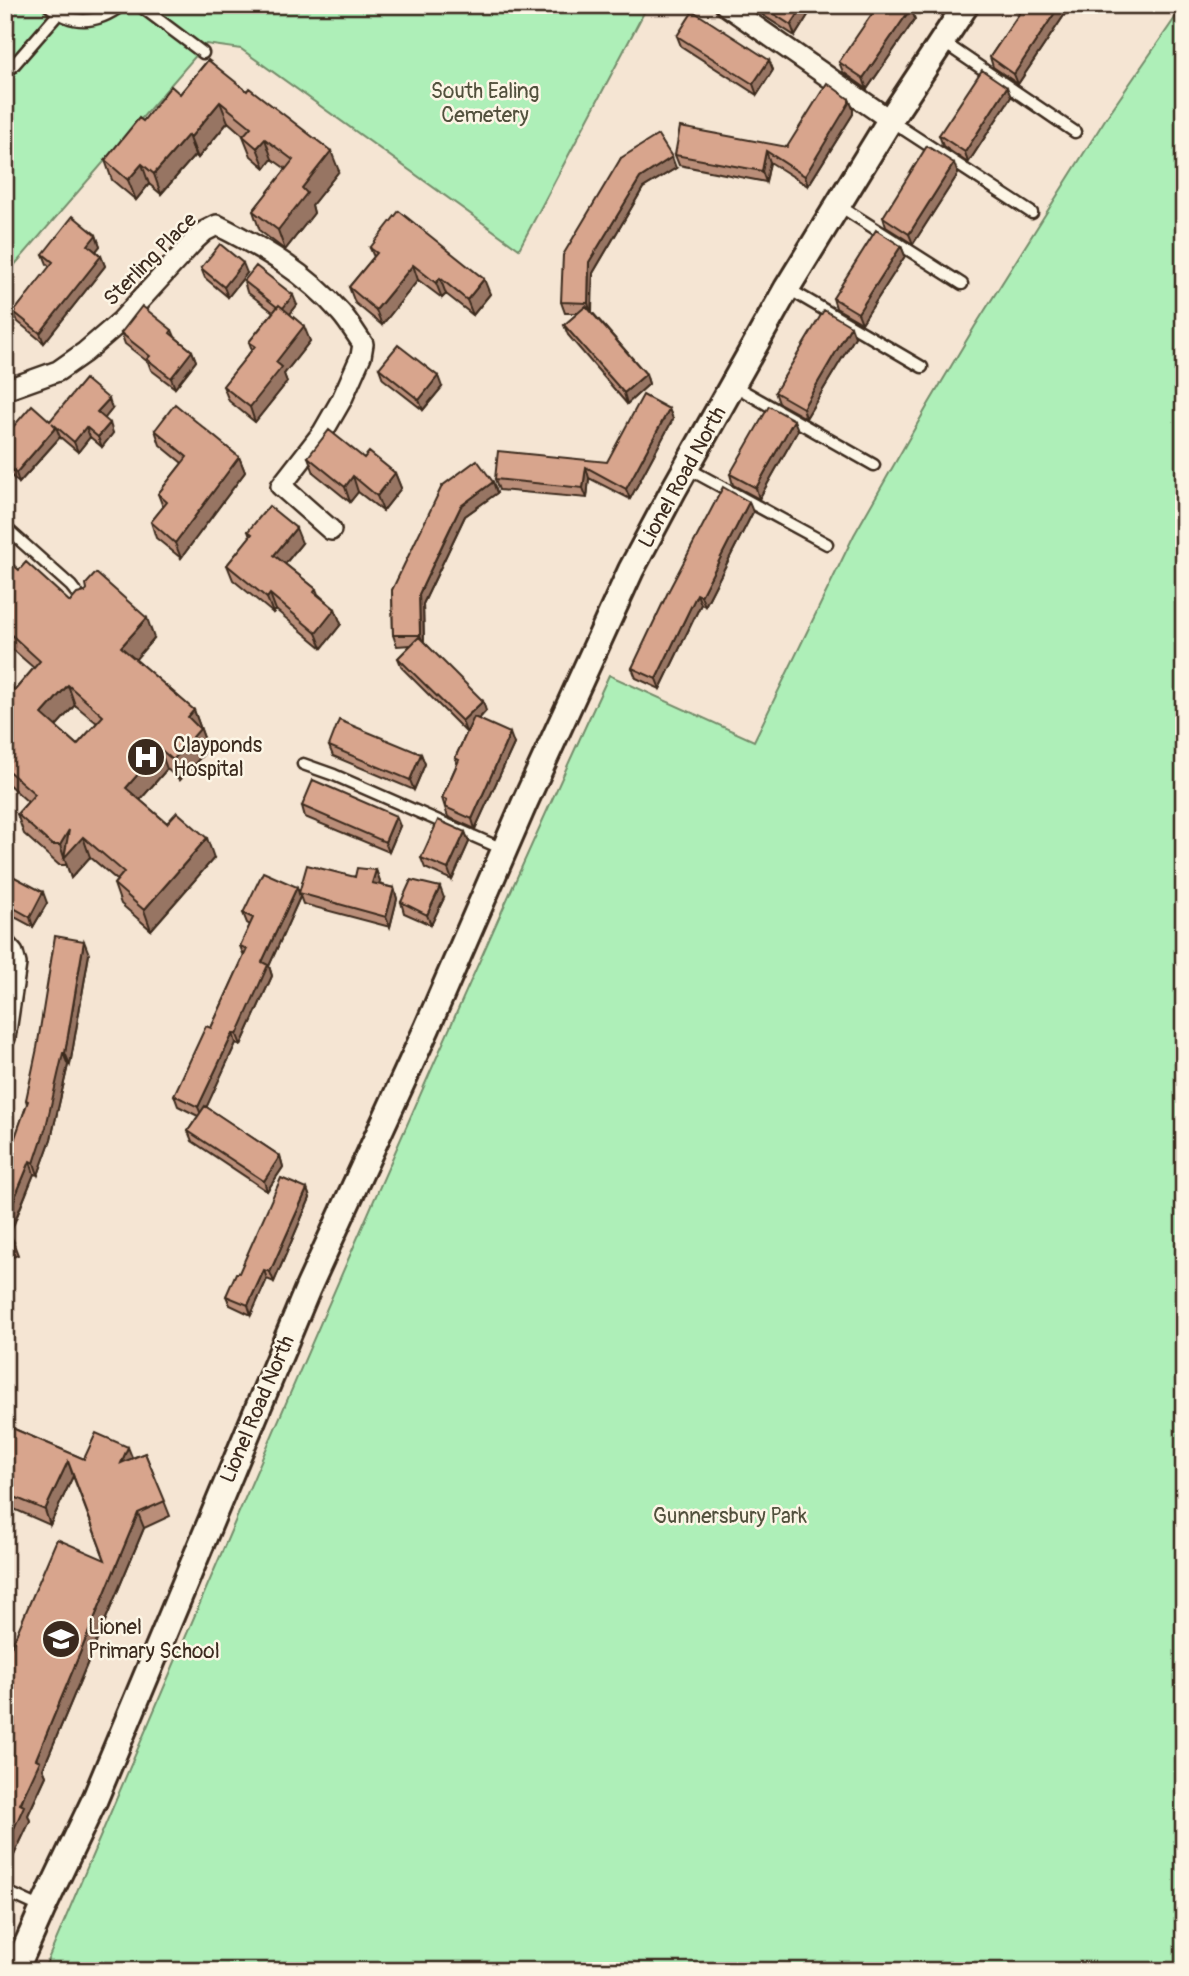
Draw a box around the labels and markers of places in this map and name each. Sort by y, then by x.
place label: Clayponds Hospital [173,732,263,783]
hospital icon: Clayponds Hospital [125,736,167,778]
place label: Lionel Primary School [88,1614,220,1665]
school or university icon: Lionel Primary School [40,1618,82,1660]

